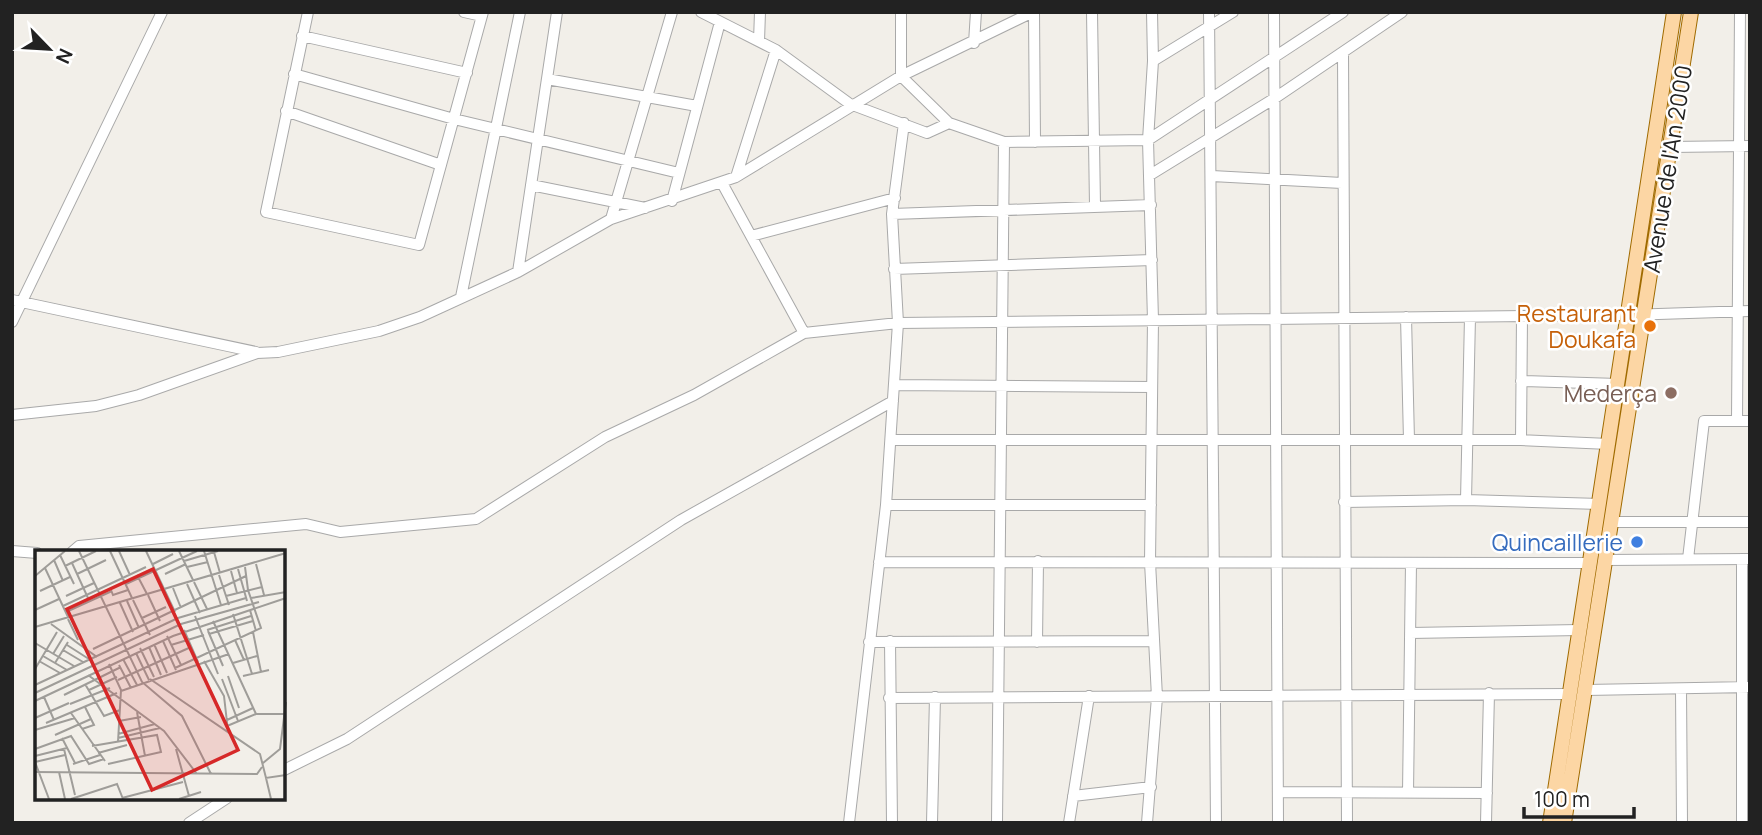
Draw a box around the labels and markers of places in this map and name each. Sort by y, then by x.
place label: Restaurant Doukafa [1517,297,1636,355]
marker: Restaurant Doukafa [1642,318,1658,334]
place label: Mederça [1564,377,1657,409]
marker: Mederça [1663,385,1679,401]
place label: Quincaillerie [1492,526,1623,558]
marker: Quincaillerie [1629,534,1645,550]

